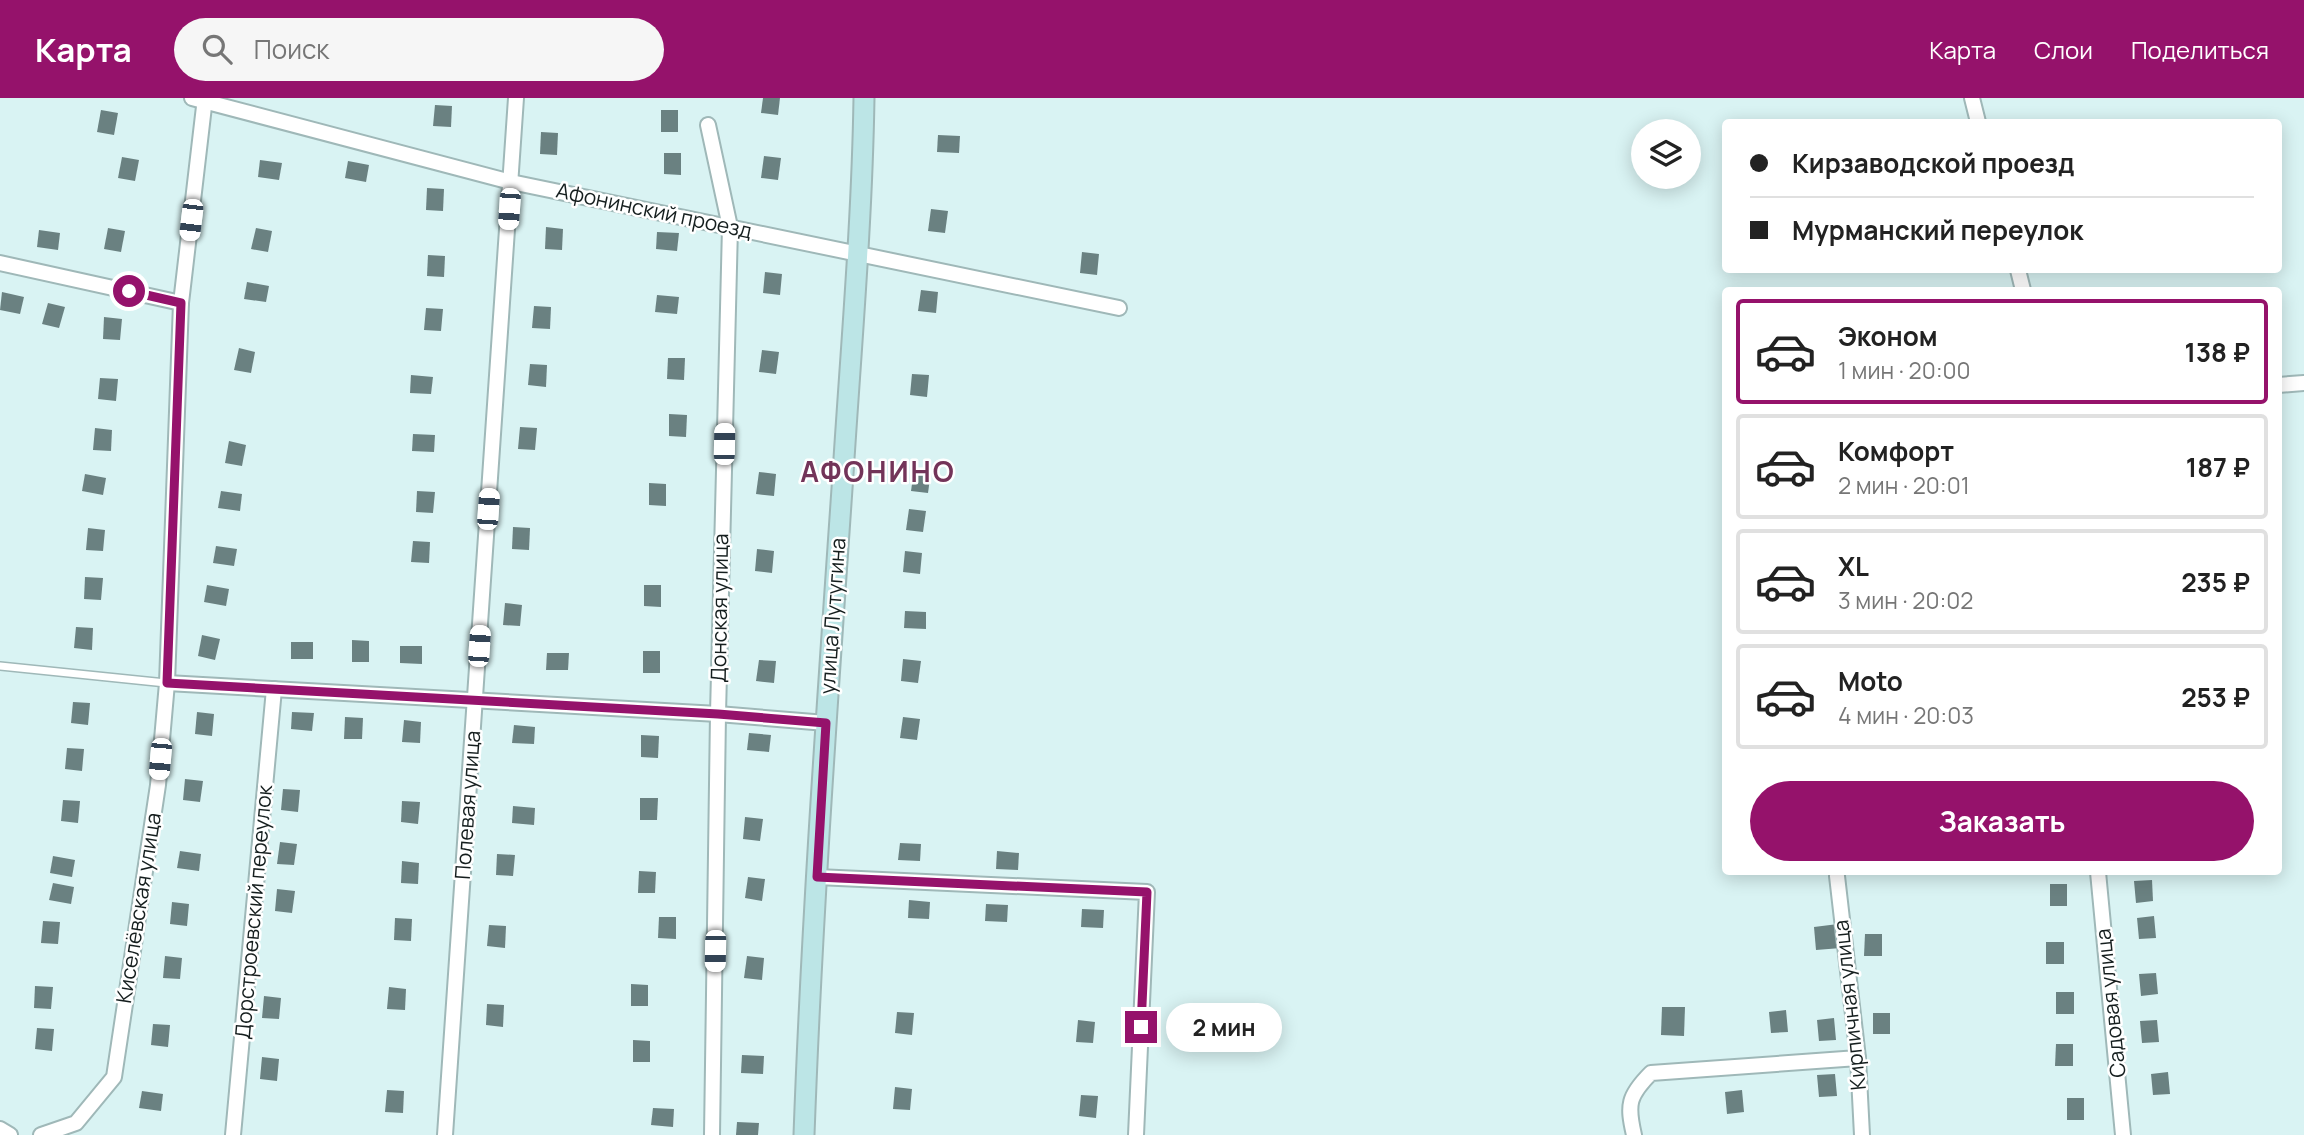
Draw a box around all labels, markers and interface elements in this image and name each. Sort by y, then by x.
search box [174,18,664,81]
text: Карта [35,27,132,72]
icon: search [198,30,236,68]
text: Поиск [254,31,329,67]
text: Карта [1929,33,1996,66]
text: Слои [2034,33,2093,66]
text: Поделиться [2131,33,2269,66]
map controls [1631,119,1701,189]
button: layers [1631,119,1701,189]
text: Кирзаводской проезд [1792,145,2075,181]
street label: Афонинский проезд [554,176,755,244]
car [498,187,521,231]
car [179,198,204,242]
text: Мурманский переулок [1792,212,2083,248]
route start [113,275,145,307]
text: Эконом [1838,318,1938,354]
icon: car [1754,320,1817,383]
text: 138 ₽ [2185,334,2250,370]
text: 1 мин · 20:00 [1838,354,1971,386]
car [714,423,735,465]
text: Комфорт [1838,433,1954,469]
icon: car [1754,435,1817,498]
text: 187 ₽ [2186,449,2250,485]
district label: АФОНИНО [800,452,956,490]
text: 2 мин · 20:01 [1838,469,1970,501]
car [477,487,500,531]
street label: Донская улица [704,533,734,683]
street label: улица Лутугина [813,537,851,695]
text: XL [1838,548,1869,584]
icon: car [1754,550,1817,613]
text: 235 ₽ [2181,564,2250,600]
text: 3 мин · 20:02 [1838,584,1973,616]
car [468,624,491,668]
text: Moto [1838,663,1903,699]
icon: car [1754,665,1817,728]
text: 253 ₽ [2181,679,2250,715]
text: 4 мин · 20:03 [1838,699,1974,731]
street label: Полевая улица [448,729,486,880]
car [148,737,173,781]
button: Заказать [1750,781,2254,861]
street label: Дорстроевский переулок [228,783,278,1040]
street label: Киселёвская улица [109,810,167,1005]
street label: Кирпичная улица [1826,918,1872,1092]
street label: Садовая улица [2088,927,2132,1079]
car [705,930,726,972]
callout: 2 мин [1166,1002,1281,1052]
route end [1125,1011,1157,1043]
text: 2 мин [1192,1011,1256,1043]

